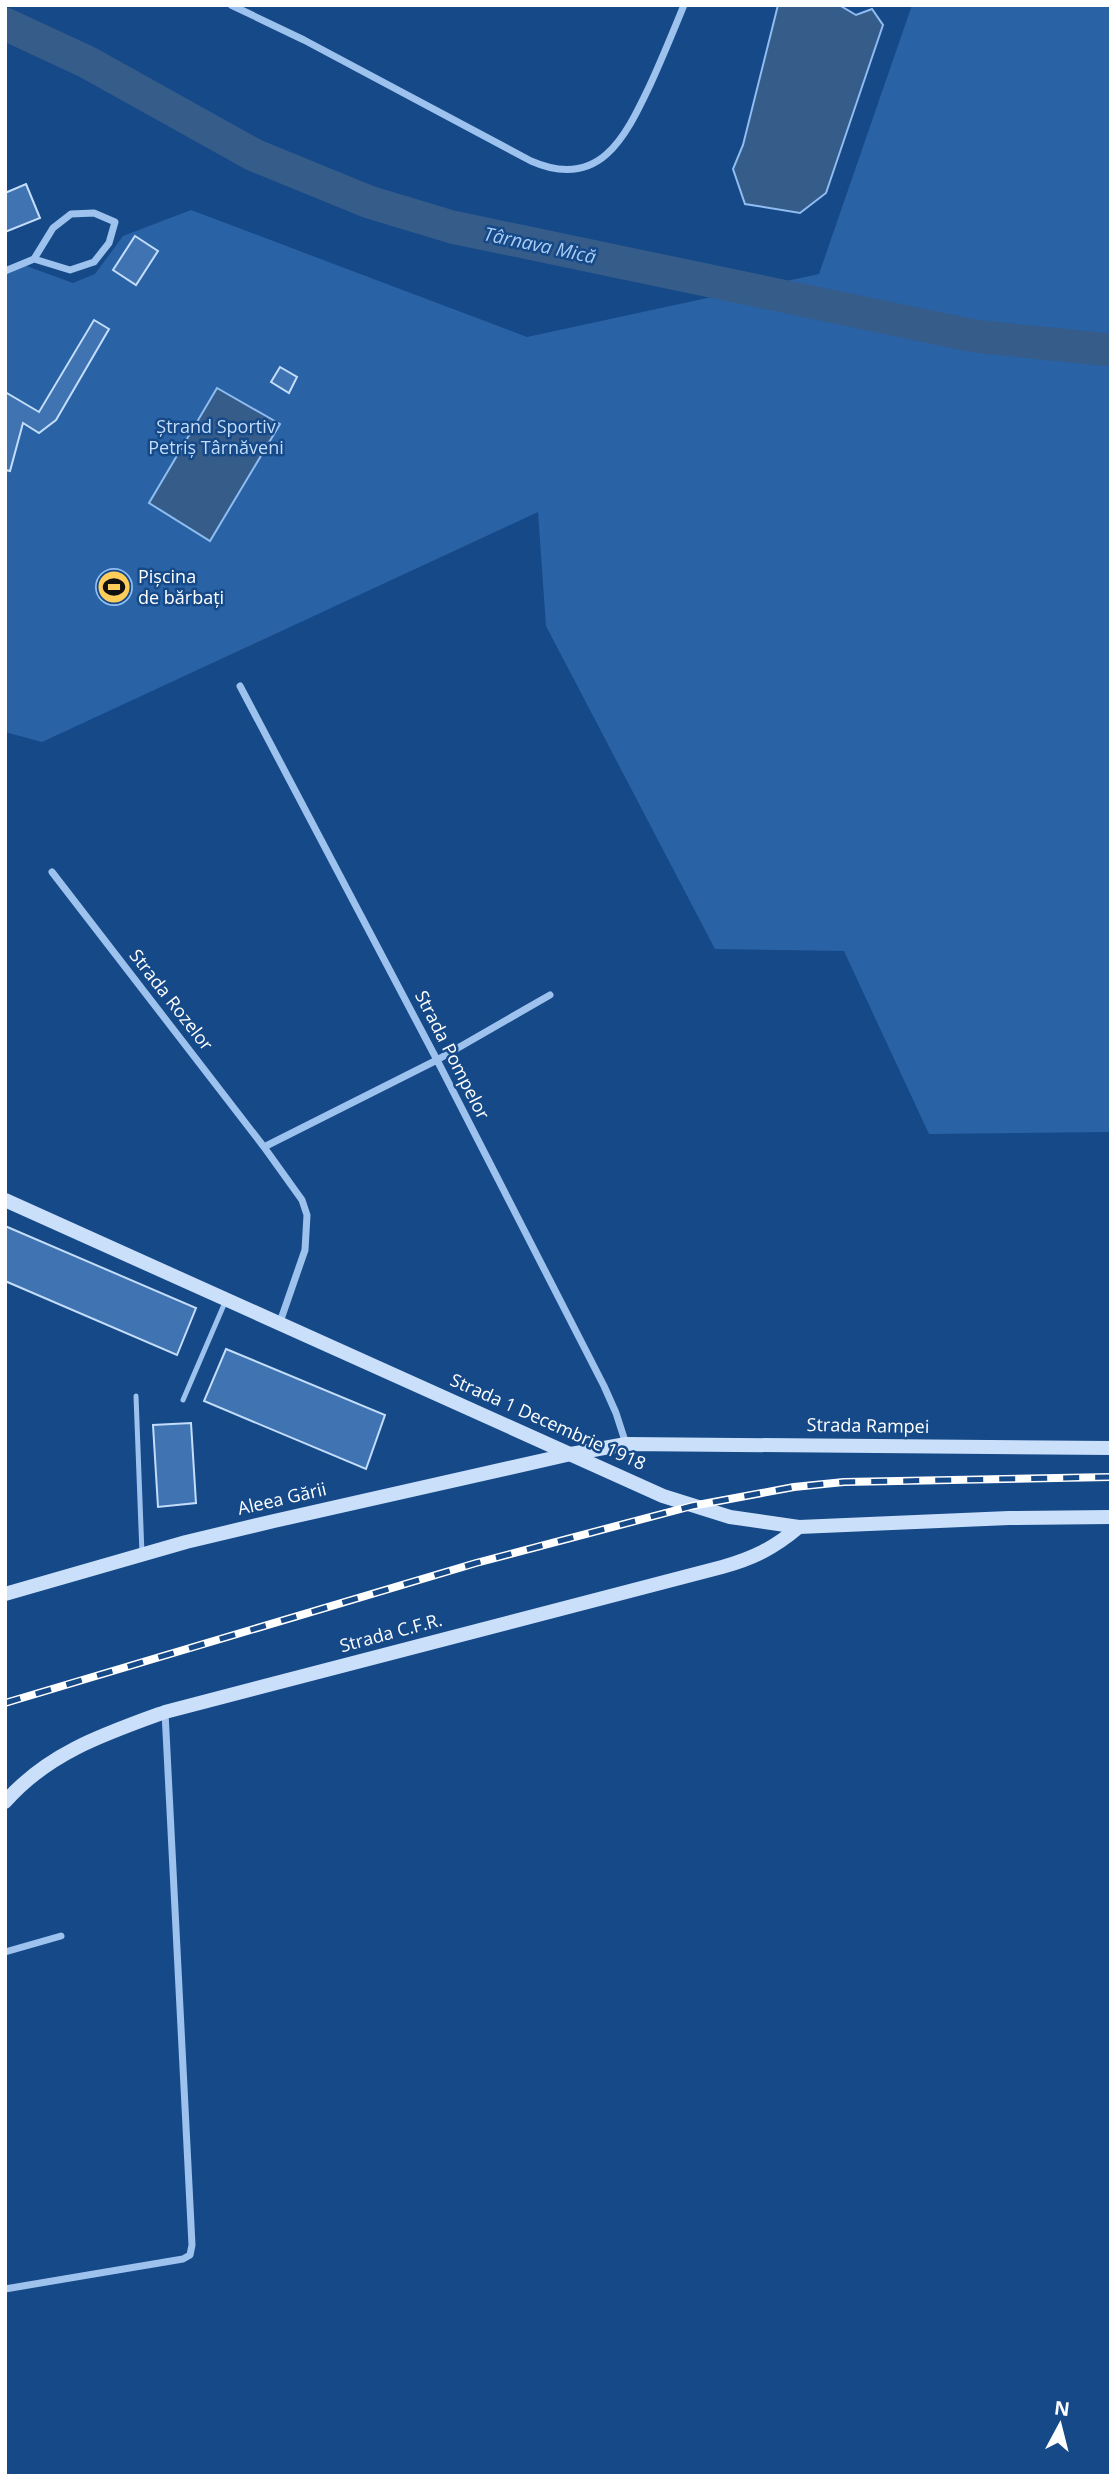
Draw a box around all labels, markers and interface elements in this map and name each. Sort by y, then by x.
water label: Târnava Mică [482,220,599,270]
park label: Ștrand Sportiv Petriș Târnăveni [148,414,284,459]
place label: Pișcina de bărbați [138,564,224,609]
sports icon: Pișcina de bărbați [95,568,133,606]
street label: Strada Rozelor [125,944,219,1056]
street label: Strada Pompelor [410,986,496,1124]
street label: Strada 1 Decembrie 1918 [447,1367,650,1475]
street label: Strada Rampei [806,1412,930,1438]
street label: Aleea Gării [235,1476,328,1520]
street label: Strada C.F.R. [337,1607,445,1657]
north arrow [1025,2390,1095,2460]
text: N [1053,2394,1071,2422]

